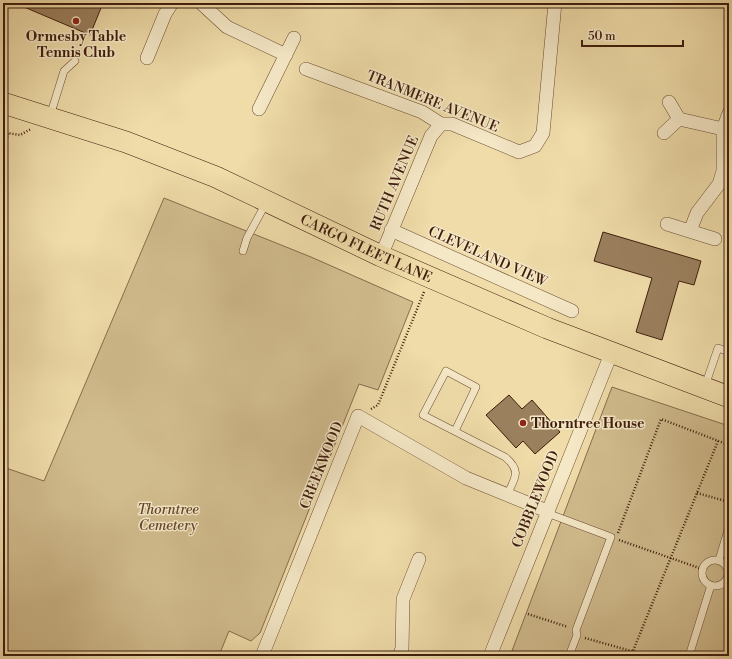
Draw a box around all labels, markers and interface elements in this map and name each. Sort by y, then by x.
marker: Ormesby Table Tennis Club [71,16,81,26]
scale bar [582,22,683,48]
place label: Ormesby Table Tennis Club [26,28,127,62]
text: 50 m [588,29,616,44]
street label: TRANMERE AVENUE [364,67,502,137]
street label: RUTH AVENUE [367,133,423,234]
street label: CARGO FLEET LANE [297,211,435,287]
street label: CLEVELAND VIEW [425,223,551,292]
place label: Thorntree House [531,415,645,433]
marker: Thorntree House [518,418,528,428]
street label: CREEKWOOD [296,419,348,512]
street label: COBBLEWOOD [508,448,564,551]
park label: Thorntree Cemetery [137,501,199,535]

